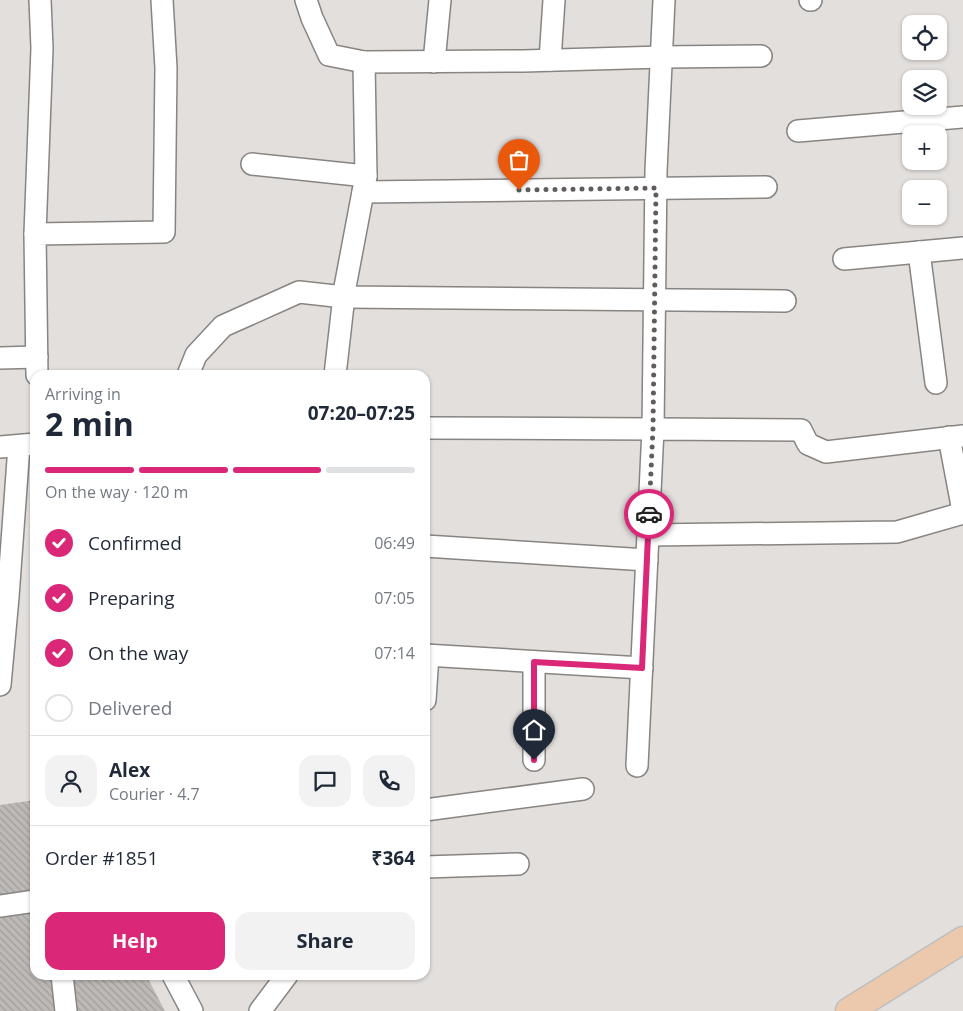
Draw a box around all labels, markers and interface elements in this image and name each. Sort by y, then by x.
map controls [902,15,947,225]
button: locate [902,15,947,60]
button: layers [902,70,947,115]
button: + [902,125,947,170]
pin [498,139,540,190]
icon: bag [505,146,533,174]
button: − [902,180,947,225]
text: Arriving in [45,383,121,405]
text: 07:20–07:25 [308,400,415,426]
text: 2 min [45,402,134,445]
text: On the way · 120 m [45,481,188,503]
courier [624,489,674,539]
icon: car [635,500,663,528]
icon: check [45,529,73,557]
text: Confirmed [88,530,182,556]
text: 06:49 [374,532,415,554]
icon: check [45,584,73,612]
text: Preparing [88,585,175,611]
text: 07:05 [374,587,415,609]
icon: check [45,639,73,667]
text: On the way [88,640,188,666]
text: 07:14 [374,642,415,664]
text: Delivered [88,695,172,721]
pin [513,709,555,760]
icon: home [520,716,548,744]
button: person [45,755,97,807]
button: chat [299,755,351,807]
button: phone [363,755,415,807]
text: Alex [109,757,150,783]
text: Courier · 4.7 [109,783,200,805]
text: Order #1851 [45,845,158,871]
text: ₹364 [372,845,415,871]
button: Help [45,912,225,970]
button: Share [235,912,415,970]

